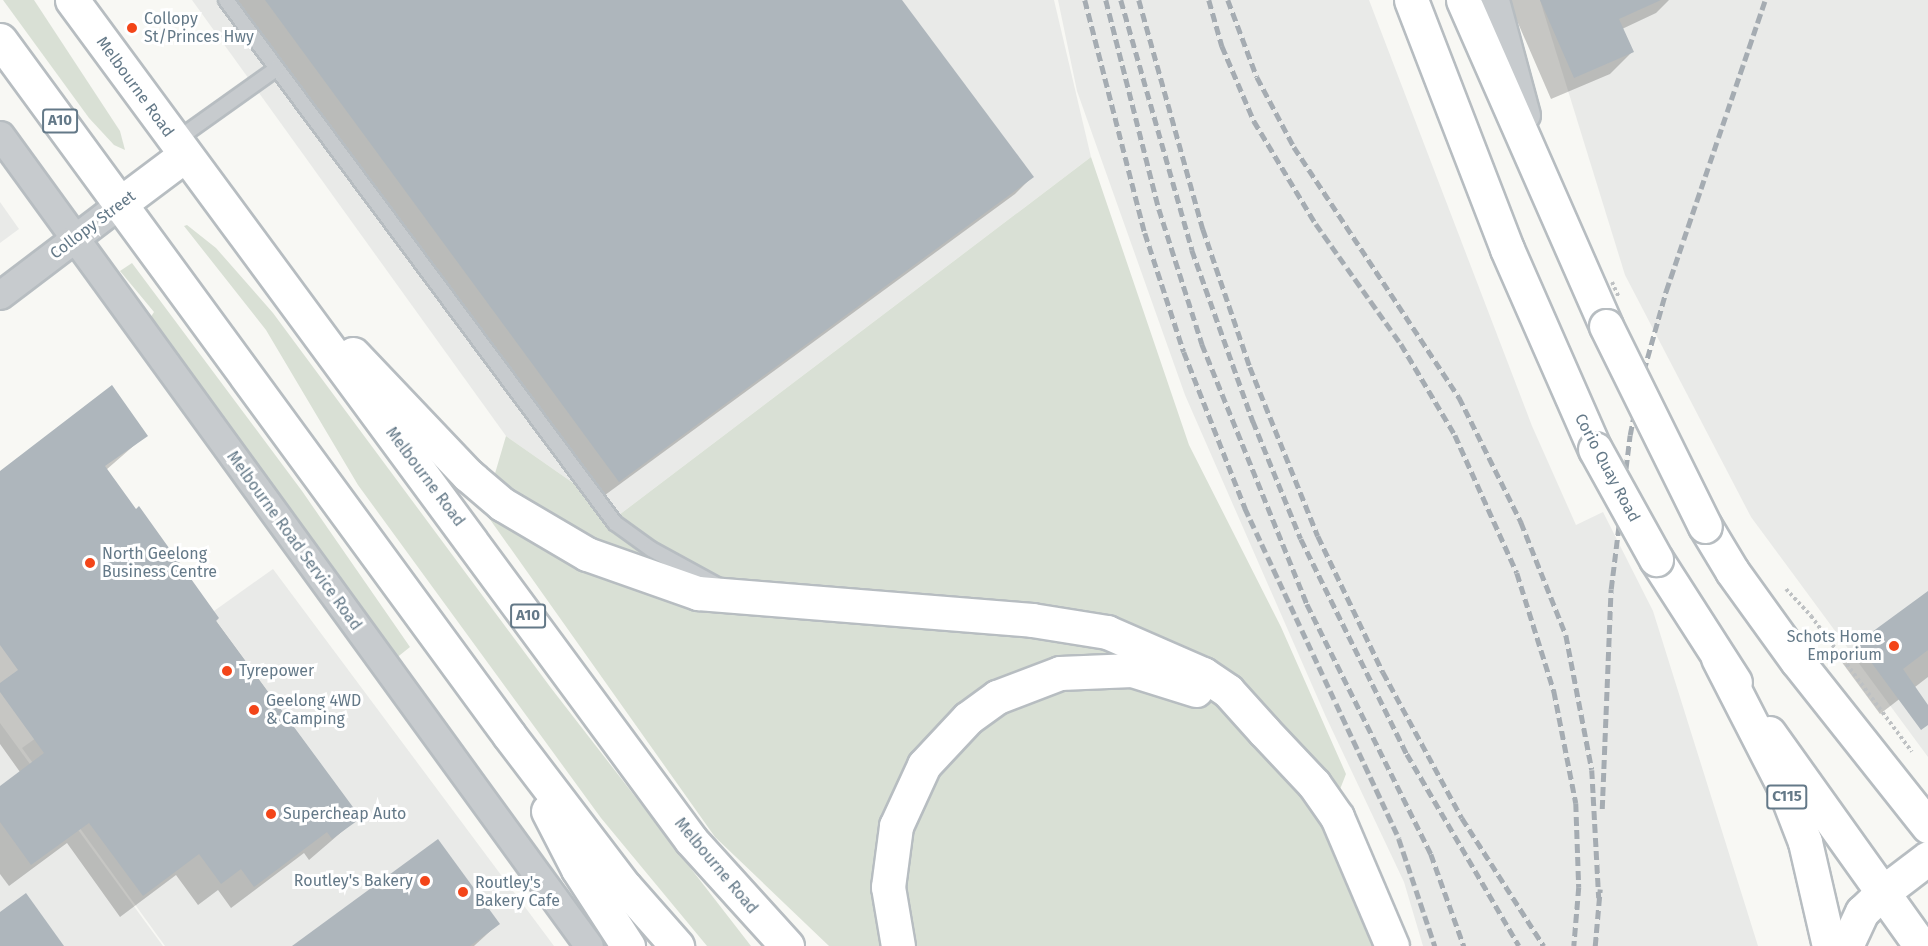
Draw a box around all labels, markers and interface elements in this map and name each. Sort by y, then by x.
place label: Collopy St/Princes Hwy [144,9,254,47]
marker: Collopy St/Princes Hwy [125,21,139,35]
street label: Melbourne Road [92,33,178,141]
road number: A10 [42,109,78,133]
street label: Collopy Street [47,187,139,263]
street label: Corio Quay Road [1570,410,1644,526]
street label: Melbourne Road [381,424,469,530]
street label: Melbourne Road Service Road [223,448,365,634]
place label: North Geelong Business Centre [102,544,217,582]
marker: North Geelong Business Centre [83,556,97,570]
road number: A10 [510,604,546,628]
place label: Schots Home Emporium [1787,627,1882,665]
marker: Schots Home Emporium [1887,639,1901,653]
place label: Tyrepower [239,661,314,681]
marker: Tyrepower [220,664,234,678]
place label: Geelong 4WD & Camping [266,691,361,729]
marker: Geelong 4WD & Camping [247,703,261,717]
road number: C115 [1766,785,1808,809]
place label: Supercheap Auto [283,804,406,824]
marker: Supercheap Auto [264,807,278,821]
street label: Melbourne Road [670,814,762,918]
place label: Routley's Bakery [294,871,413,891]
place label: Routley's Bakery Cafe [475,873,560,911]
marker: Routley's Bakery [418,874,432,888]
marker: Routley's Bakery Cafe [456,885,470,899]

